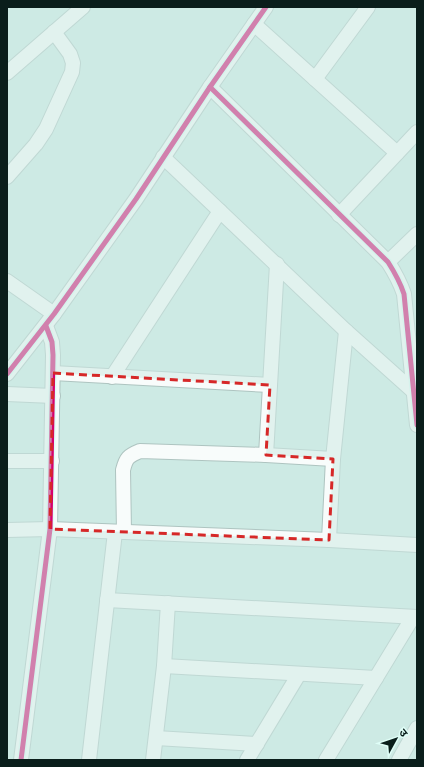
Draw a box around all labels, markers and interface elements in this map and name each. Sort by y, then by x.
north arrow [376,719,416,759]
text: उ [395,726,411,741]

